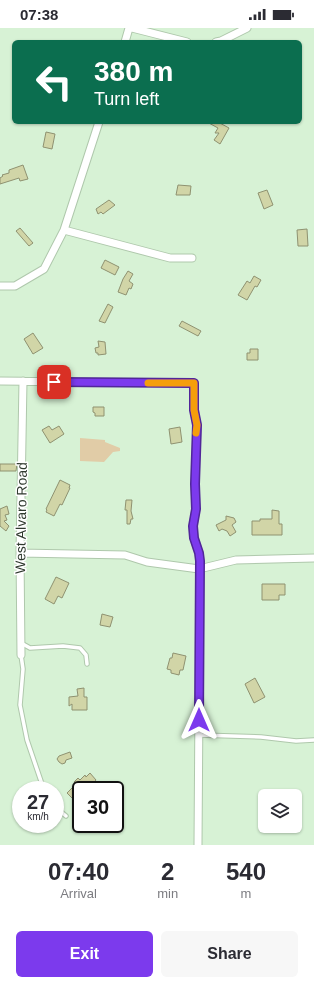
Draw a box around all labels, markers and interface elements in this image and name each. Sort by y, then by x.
text: 07:38 [20,6,58,23]
icon: left [28,56,80,108]
text: 380 m [94,56,173,87]
text: Turn left [94,89,159,109]
pin [37,365,71,399]
icon: arrive [43,371,65,393]
street label: West Alvaro Road [12,462,30,574]
position arrow [178,699,220,741]
speed limit sign: 30 [72,781,124,833]
map controls [258,789,302,833]
button: layers [258,789,302,833]
text: 27 [27,791,49,813]
text: km/h [27,811,49,822]
text: 07:40 [48,858,109,885]
text: 2 [161,858,174,885]
text: 540 [226,858,266,885]
text: Arrival [60,886,97,901]
text: min [157,886,178,901]
text: m [241,886,251,901]
button: Exit [16,931,153,977]
button: Share [161,931,298,977]

